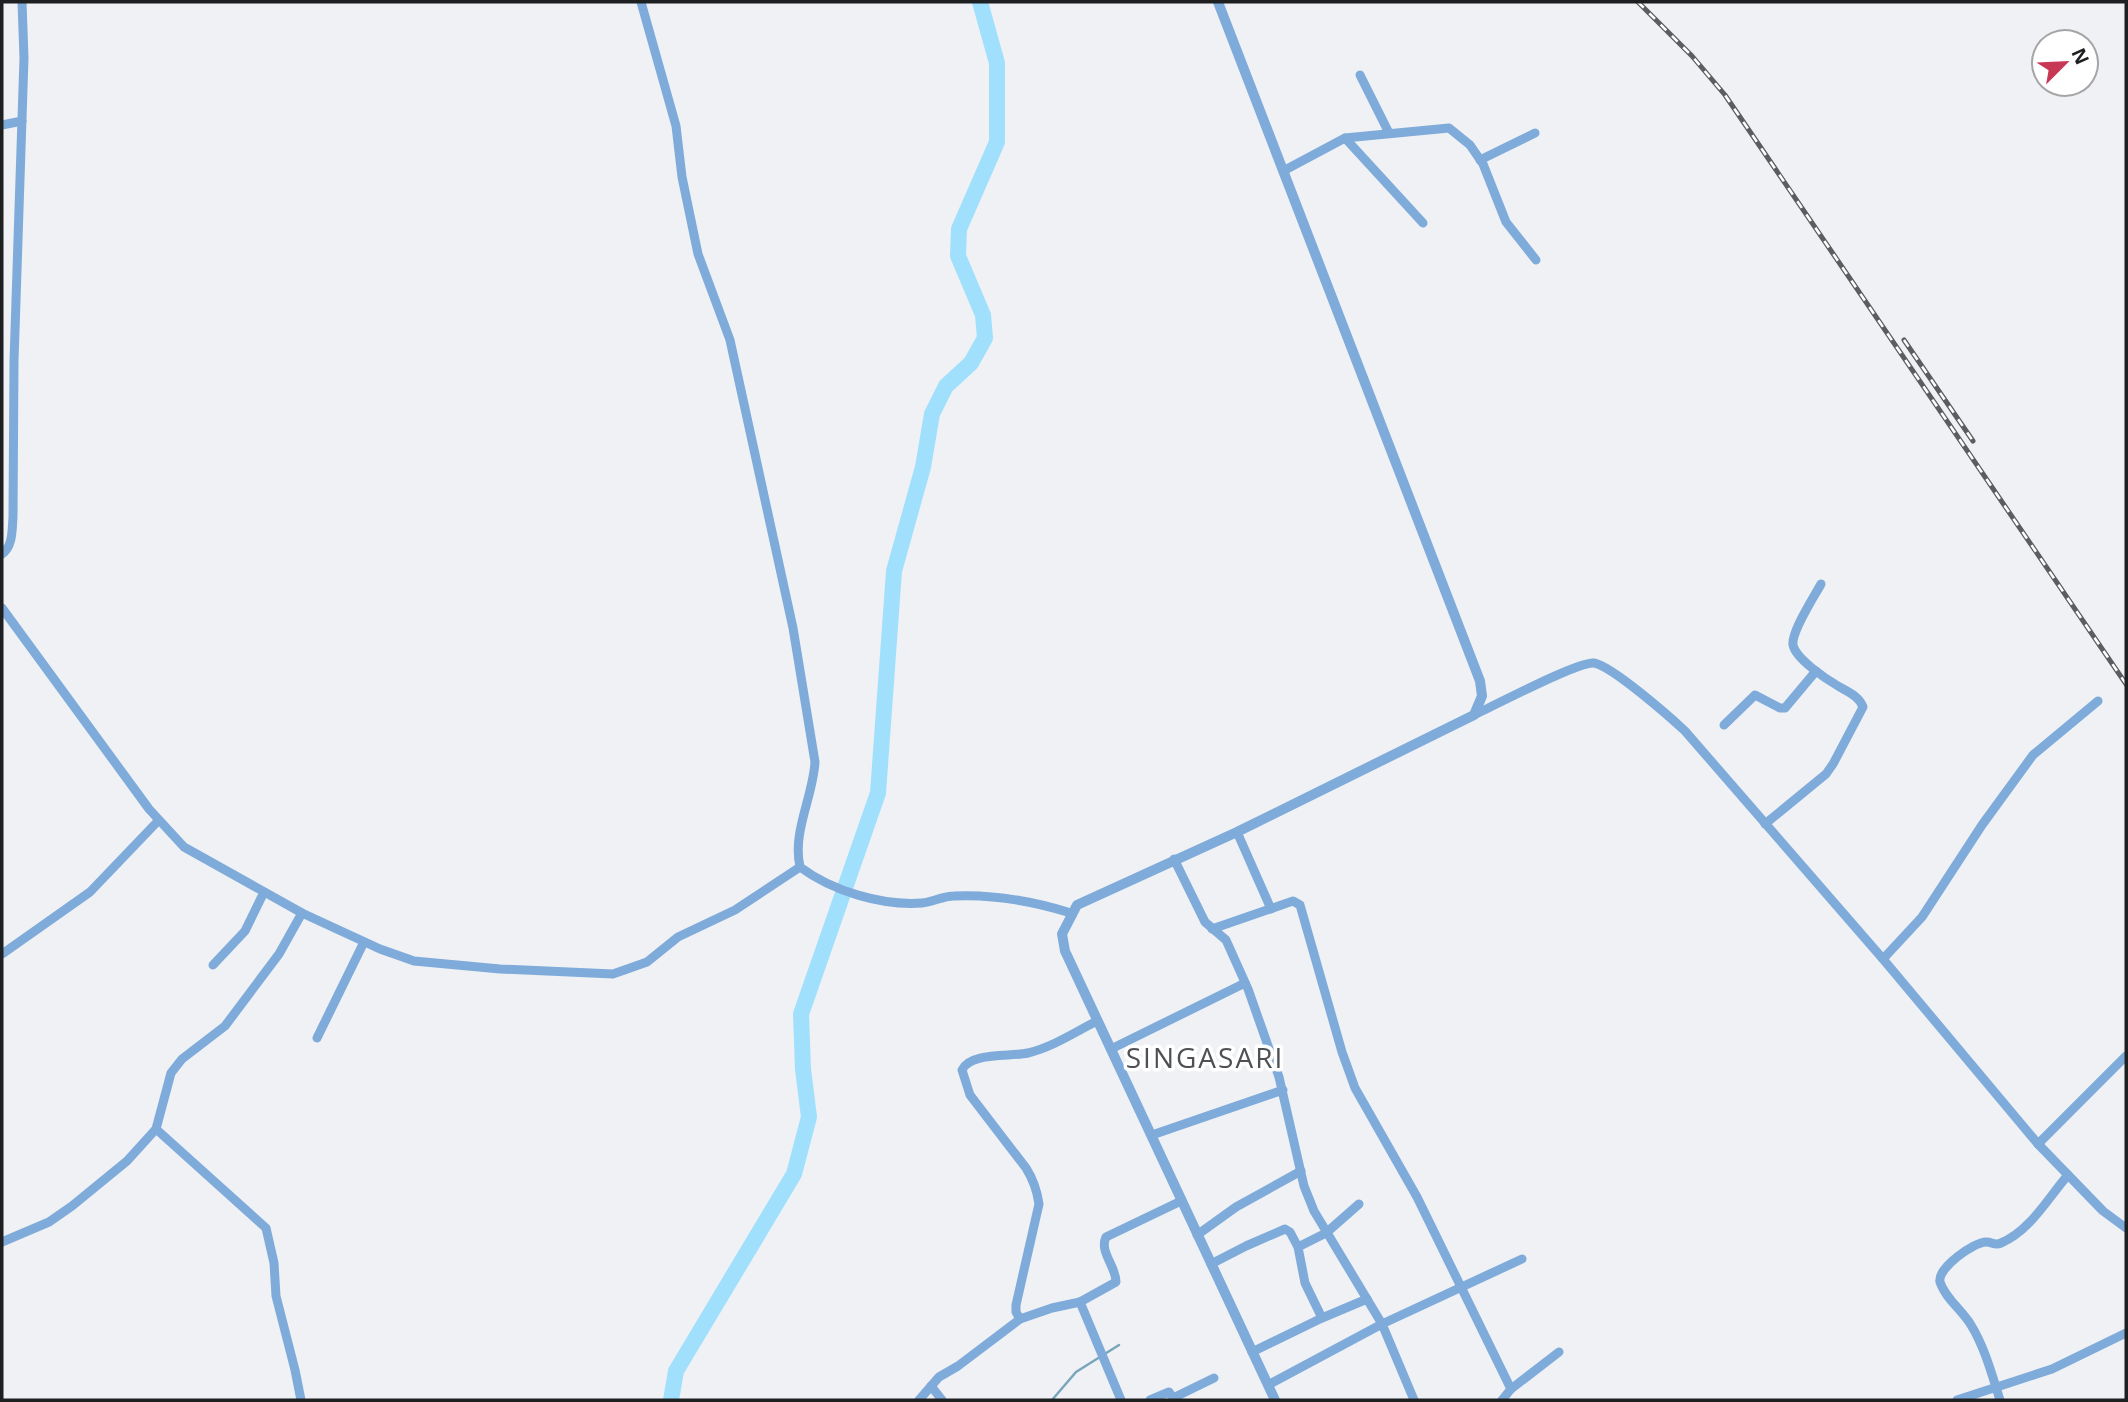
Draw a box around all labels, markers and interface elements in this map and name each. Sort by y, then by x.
north arrow [2030,28,2100,98]
text: N [2066,44,2096,68]
district label: SINGASARI [1126,1038,1284,1076]

